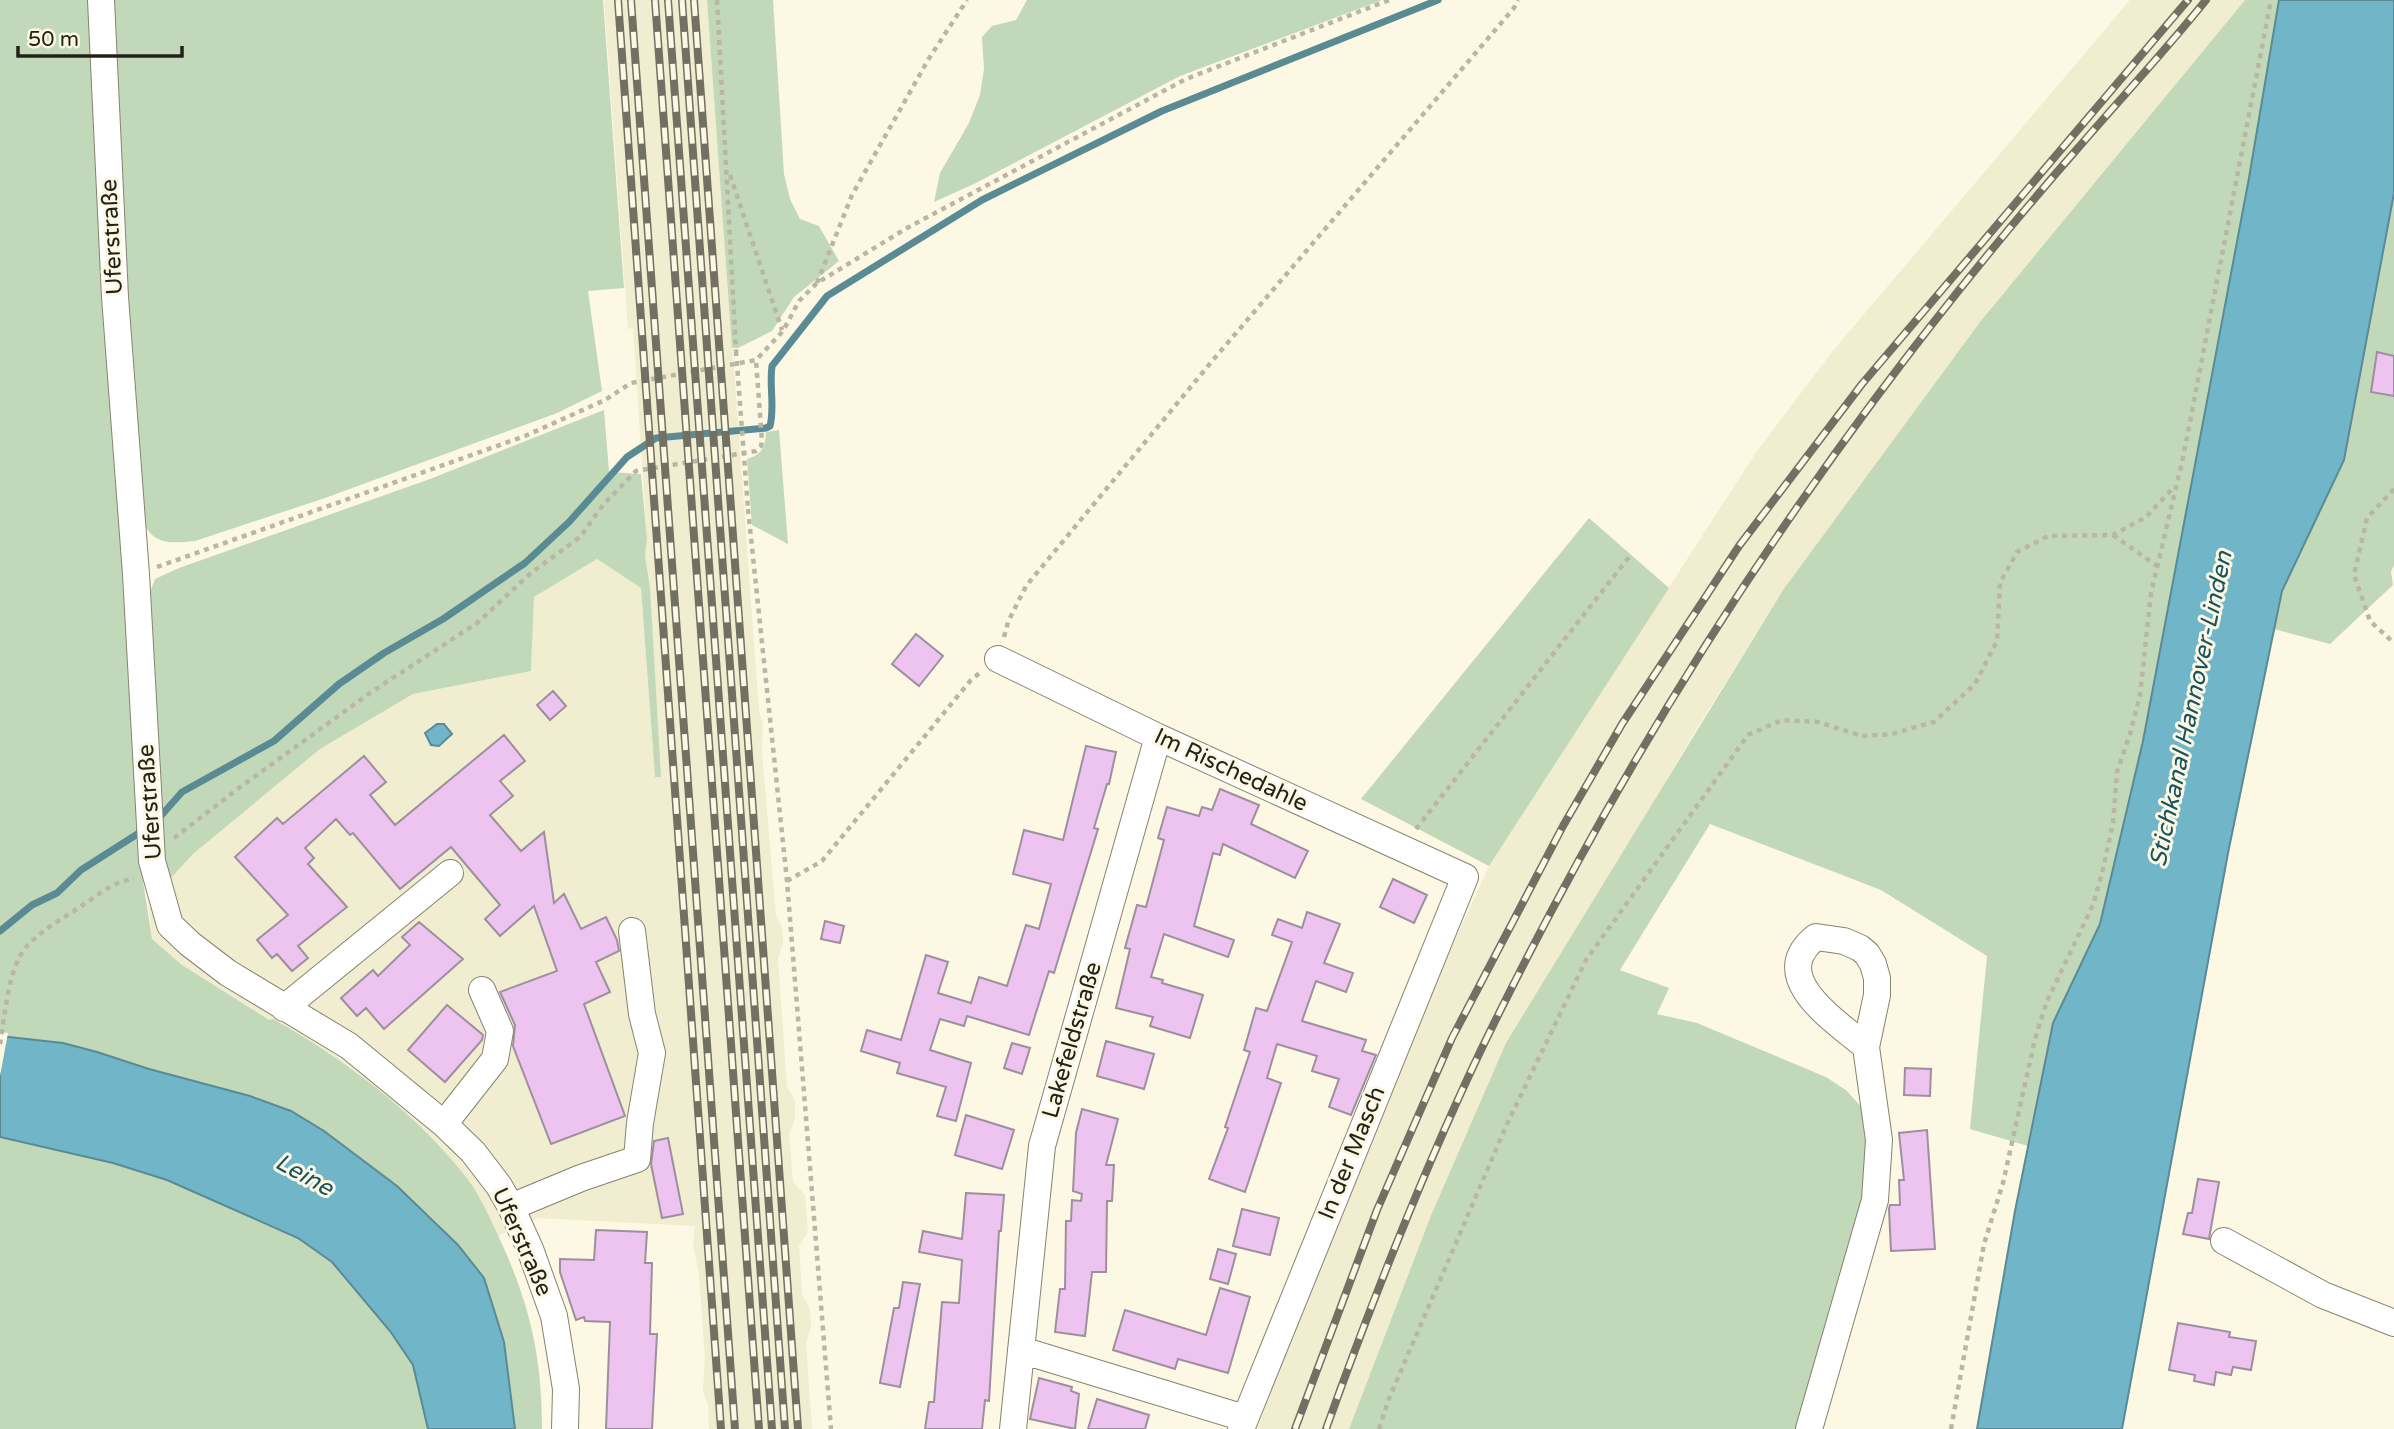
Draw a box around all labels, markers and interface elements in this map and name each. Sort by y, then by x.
scale bar [18,14,182,58]
text: 50 m [28,27,79,52]
street label: Uferstraße [95,179,129,295]
water label: Stichkanal Hannover-Linden [2143,547,2239,869]
street label: Im Rischedahle [1150,722,1312,818]
street label: Uferstraße [132,743,168,861]
street label: Lakefeldstraße [1036,959,1108,1121]
street label: In der Masch [1313,1082,1391,1224]
water label: Leine [270,1147,339,1203]
street label: Uferstraße [486,1183,558,1301]

